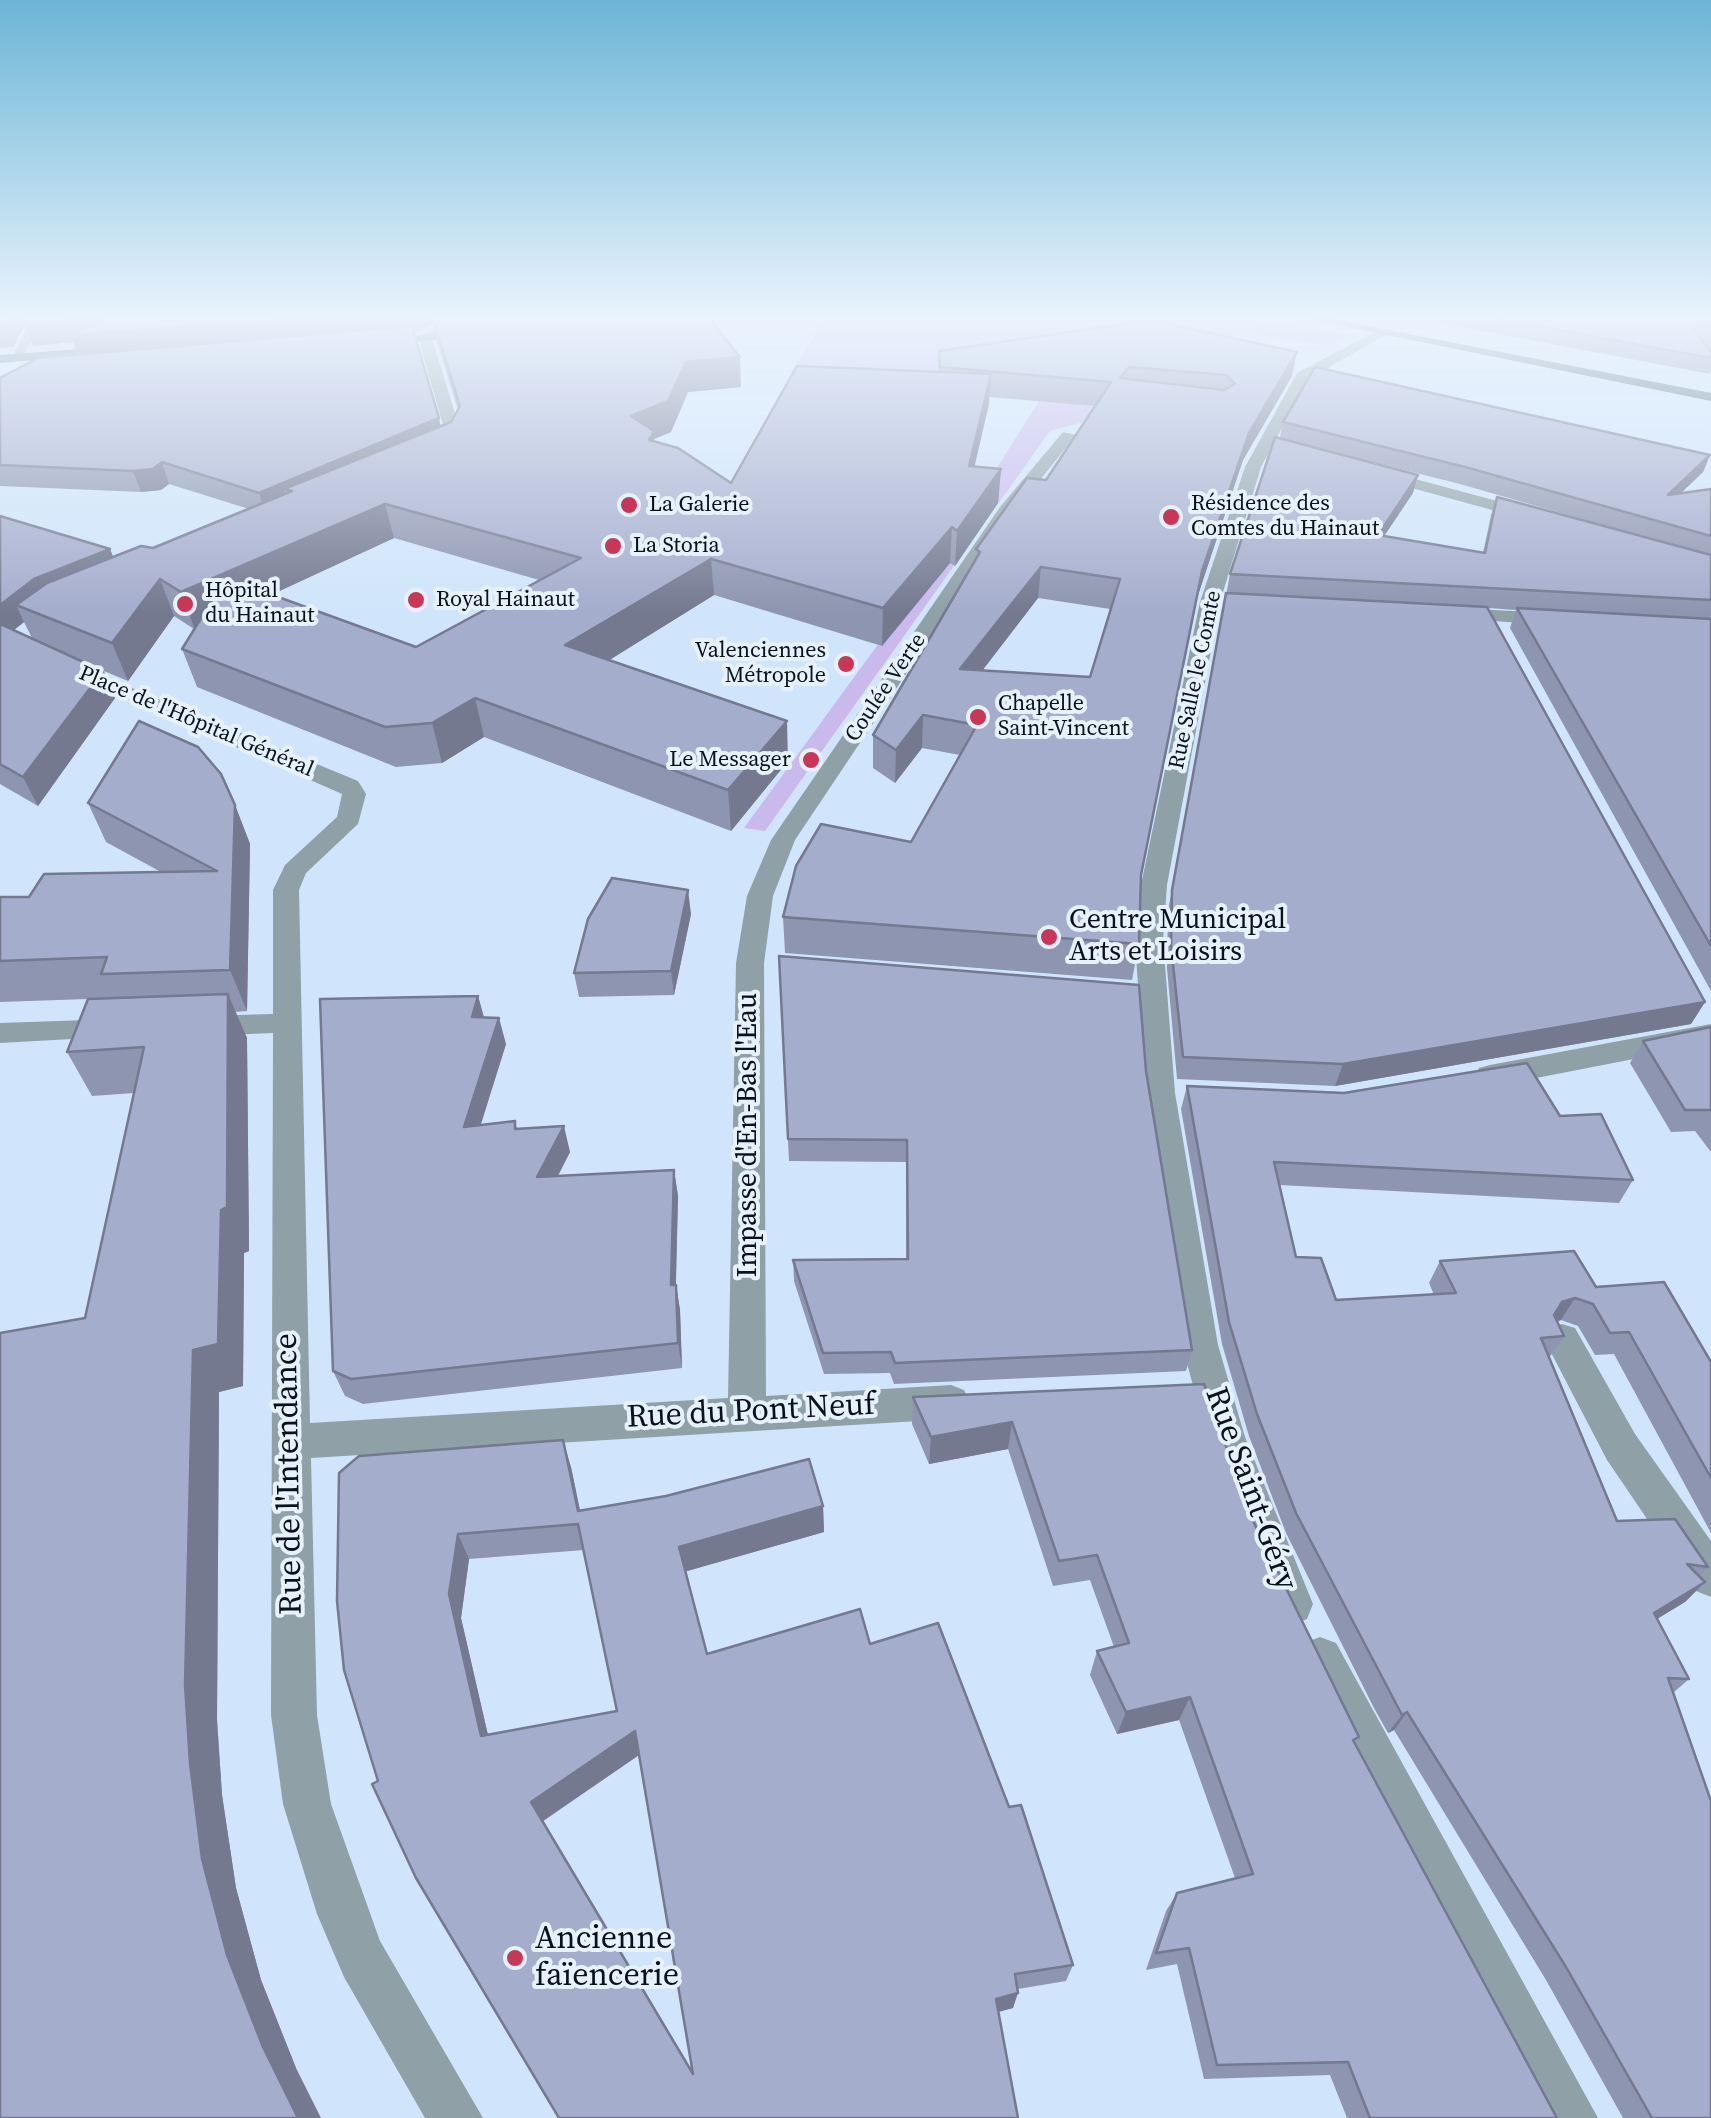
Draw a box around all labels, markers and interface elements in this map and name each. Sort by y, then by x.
place label: Résidence des Comtes du Hainaut [1191,491,1379,542]
place label: La Galerie [649,492,749,518]
marker: La Galerie [618,494,640,516]
marker: Résidence des Comtes du Hainaut [1160,506,1182,528]
place label: La Storia [633,533,720,559]
marker: La Storia [602,535,624,557]
place label: Hôpital du Hainaut [205,578,314,630]
place label: Royal Hainaut [436,587,575,613]
street label: Rue Salle le Comte [1164,588,1228,772]
marker: Royal Hainaut [405,589,427,611]
marker: Hôpital du Hainaut [174,593,196,615]
street label: Coulée Verte [840,629,932,747]
place label: Valenciennes Métropole [695,638,826,689]
marker: Valenciennes Métropole [835,653,857,675]
street label: Place de l'Hôpital Général [75,661,317,783]
place label: Chapelle Saint-Vincent [998,691,1129,742]
marker: Chapelle Saint-Vincent [967,706,989,728]
place label: Le Messager [669,747,791,773]
marker: Le Messager [800,749,822,771]
place label: Centre Municipal Arts et Loisirs [1069,904,1286,970]
marker: Centre Municipal Arts et Loisirs [1038,926,1060,948]
street label: Impasse d'En-Bas l'Eau [732,993,766,1277]
street label: Rue de l'Intendance [268,1333,312,1615]
street label: Rue Saint-Géry [1196,1382,1304,1596]
street label: Rue du Pont Neuf [626,1386,876,1438]
place label: Ancienne faïencerie [535,1921,679,1996]
marker: Ancienne faïencerie [504,1947,526,1969]

